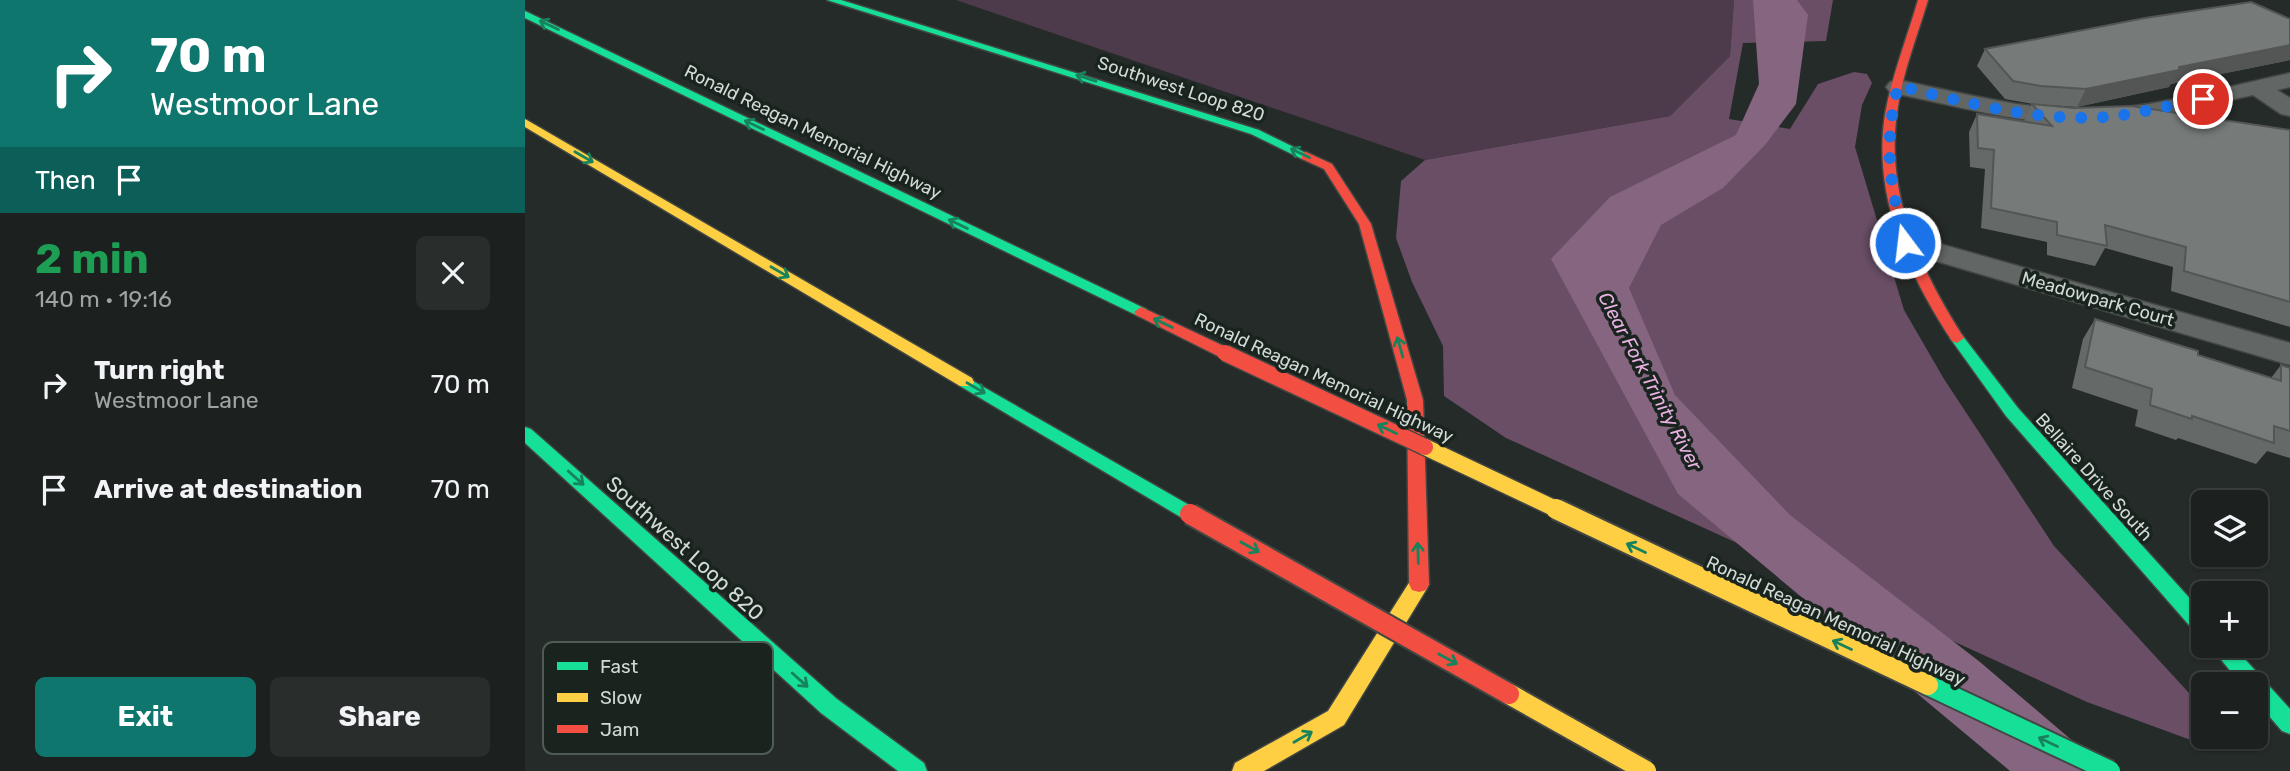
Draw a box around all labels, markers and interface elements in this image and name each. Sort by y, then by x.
one-way arrow [539,18,560,32]
text: 70 m [150,26,267,84]
icon: right [35,28,126,119]
street label: Southwest Loop 820 [1095,52,1267,126]
street label: Ronald Reagan Memorial Highway [681,60,945,204]
pin [2173,69,2233,129]
one-way arrow [1075,70,1097,83]
icon: arrive [2184,80,2222,118]
text: Westmoor Lane [150,85,379,123]
one-way arrow [744,118,765,131]
one-way arrow [1290,146,1311,160]
one-way arrow [573,150,593,164]
icon: arrive [110,161,148,199]
text: Then [35,165,96,196]
position arrow [1868,206,1942,280]
one-way arrow [948,217,969,231]
text: 2 min [35,234,149,284]
button: close [416,236,490,310]
one-way arrow [769,266,789,280]
street label: Meadowpark Court [2019,267,2177,331]
text: 140 m · 19:16 [35,285,172,313]
water label: Clear Fork Trinity River [1593,288,1707,475]
street label: Ronald Reagan Memorial Highway [1191,308,1457,448]
one-way arrow [1153,316,1174,329]
one-way arrow [1393,336,1406,358]
text: Turn right [94,355,224,386]
icon: right [35,366,73,404]
text: 70 m [431,369,490,400]
one-way arrow [965,382,986,395]
text: Westmoor Lane [94,386,259,414]
street label: Bellaire Drive South [2031,409,2157,545]
one-way arrow [1376,422,1397,435]
one-way arrow [567,470,584,487]
icon: arrive [35,471,73,509]
street label: Southwest Loop 820 [601,471,769,625]
text: Arrive at destination [94,474,362,505]
text: 70 m [431,474,490,505]
map controls [2191,490,2268,749]
button: layers [2191,490,2268,567]
one-way arrow [1239,540,1259,554]
one-way arrow [1411,541,1424,564]
one-way arrow [1626,541,1647,554]
street label: Ronald Reagan Memorial Highway [1703,551,1969,691]
button: + [2191,581,2268,658]
one-way arrow [1832,638,1853,651]
legend [543,642,773,754]
one-way arrow [1437,652,1457,666]
text: Fast [600,655,639,678]
one-way arrow [791,671,808,688]
button: − [2191,672,2268,749]
button: Exit [35,677,256,757]
button: Share [270,677,490,757]
text: Slow [600,686,642,709]
text: Jam [600,718,639,741]
one-way arrow [1292,730,1312,744]
one-way arrow [2038,735,2059,748]

